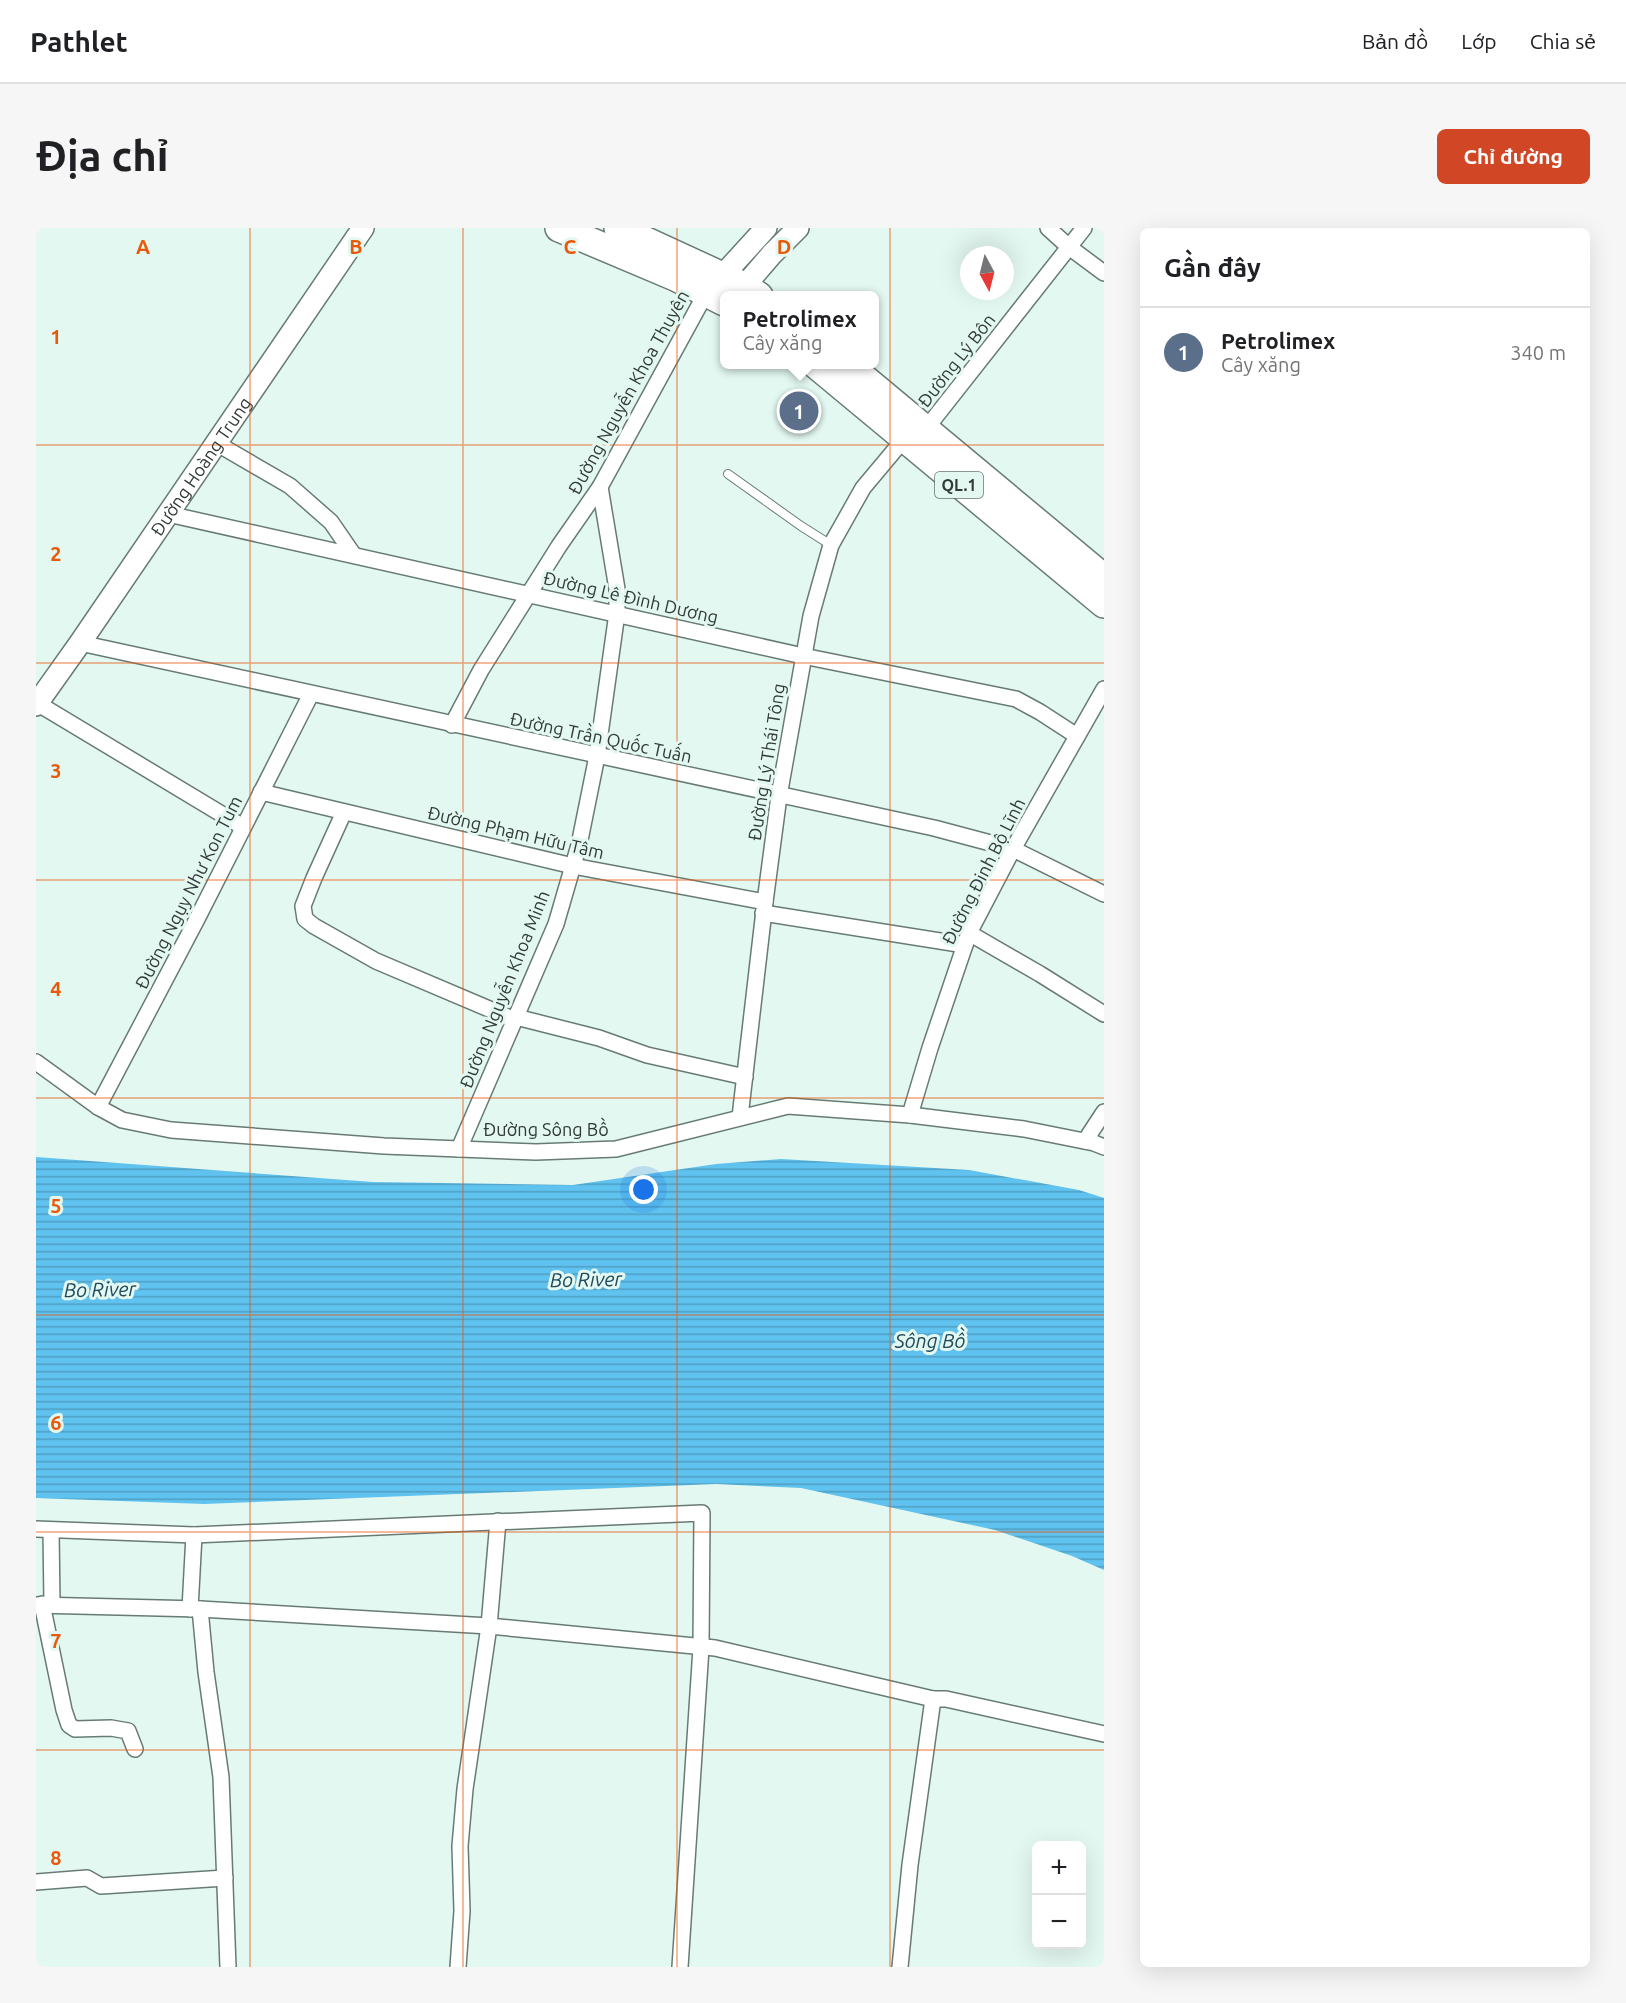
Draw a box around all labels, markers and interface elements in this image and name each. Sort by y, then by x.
text: Pathlet [30,26,128,57]
text: Bản đồ [1362,29,1428,53]
text: Lớp [1461,29,1497,53]
text: Chia sẻ [1530,29,1596,53]
button: Chỉ đường [1437,129,1590,184]
text: Địa chỉ [36,132,168,179]
text: A [136,235,150,258]
text: B [349,235,363,258]
text: C [564,235,577,258]
text: D [777,235,791,258]
north arrow [960,246,1014,300]
text: Gần đây [1164,253,1261,282]
street label: Đường Nguyễn Khoa Thuyên [561,285,692,497]
popup [720,291,879,369]
text: Petrolimex [742,306,857,331]
street label: Đường Lý Bôn [913,309,999,411]
text: 1 [50,325,62,348]
text: Petrolimex [1221,328,1335,353]
text: Cây xăng [742,331,822,354]
text: 1 [1178,341,1189,364]
text: 340 m [1510,341,1566,364]
text: Cây xăng [1221,353,1301,376]
pin: 1 [780,388,819,434]
street label: Đường Hoàng Trung [146,393,255,539]
road number: QL.1 [935,472,983,498]
text: 2 [50,542,62,565]
street label: Đường Lê Đình Dương [542,567,720,627]
street label: Đường Lý Thái Tông [744,682,788,842]
street label: Đường Trần Quốc Tuấn [508,706,694,767]
text: 3 [50,759,62,782]
street label: Đường Ngụy Như Kon Tum [131,792,245,992]
street label: Đường Đinh Bộ Lĩnh [938,795,1028,947]
street label: Đường Phạm Hữu Tâm [426,802,606,862]
street label: Đường Nguyễn Khoa Minh [453,886,553,1091]
text: 4 [50,977,62,1000]
street label: Đường Sông Bồ [483,1117,609,1139]
your location [629,1175,658,1204]
text: 5 [50,1194,62,1217]
water label: Bo River [550,1267,624,1291]
water label: Bo River [64,1277,138,1301]
water label: Sông Bồ [894,1326,966,1352]
text: 6 [50,1411,62,1434]
text: 7 [50,1629,62,1652]
map controls [1032,1841,1086,1949]
button: + [1032,1841,1086,1895]
text: 8 [50,1846,62,1869]
button: − [1032,1895,1086,1949]

